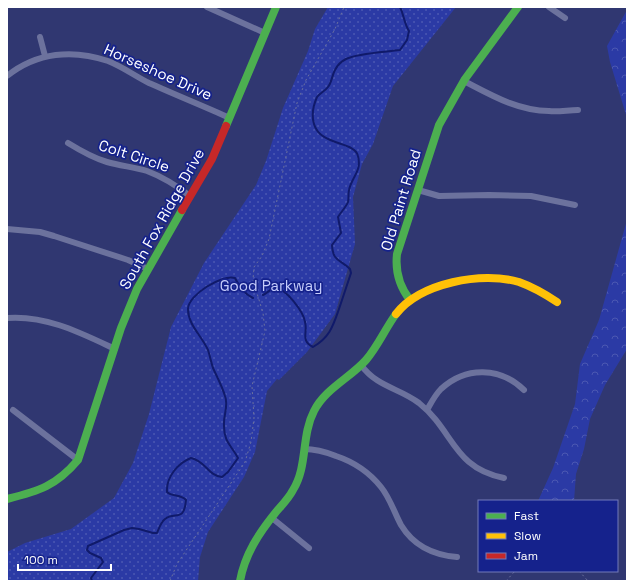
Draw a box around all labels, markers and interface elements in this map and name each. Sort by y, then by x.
street label: Horseshoe Drive [101,39,215,104]
street label: Colt Circle [96,135,172,176]
street label: South Fox Ridge Drive [115,145,208,293]
street label: Old Paint Road [376,147,425,253]
park label: Good Parkway [220,276,322,295]
legend [478,500,618,572]
text: Fast [514,508,539,524]
text: Slow [514,528,541,544]
scale bar [18,546,111,572]
text: Jam [514,548,538,564]
text: 100 m [24,552,58,568]

